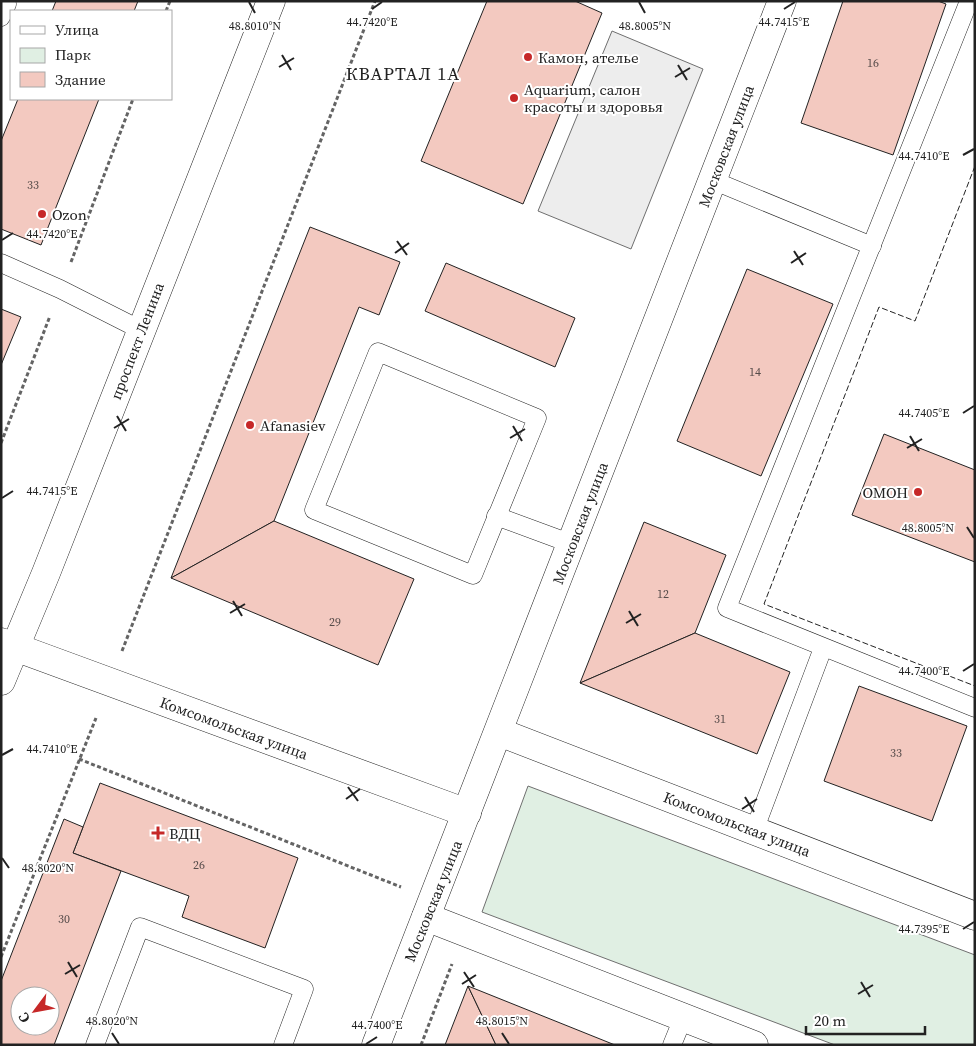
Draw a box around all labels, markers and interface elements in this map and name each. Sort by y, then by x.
legend [10,10,172,100]
text: 44.7420°E [347,14,397,30]
text: 44.7415°E [759,14,809,30]
text: 48.8010°N [229,18,281,34]
text: 48.8005°N [619,18,671,34]
text: Улица [55,19,99,40]
text: Парк [55,44,91,65]
place label: Камон, ателье [538,47,639,68]
marker: Камон, ателье [522,51,534,63]
house number: 16 [867,55,879,71]
district label: КВАРТАЛ 1А [346,61,460,86]
text: Здание [55,69,106,90]
place label: Aquarium, салон красоты и здоровья [524,79,663,117]
street label: Московская улица [693,81,759,210]
marker: Aquarium, салон красоты и здоровья [508,92,520,104]
text: 44.7410°E [899,148,949,164]
house number: 33 [27,177,39,193]
place label: Ozon [52,204,87,225]
marker: Ozon [36,208,48,220]
text: 44.7420°E [27,226,77,242]
street label: проспект Ленина [105,279,169,403]
house number: 14 [749,364,761,380]
text: 44.7405°E [899,405,949,421]
place label: Afanasiev [260,415,326,436]
marker: Afanasiev [244,419,256,431]
street label: Московская улица [547,458,613,587]
place label: ОМОН [862,482,908,503]
text: 44.7415°E [27,483,77,499]
marker: ОМОН [912,486,924,498]
text: 48.8005°N [902,520,954,536]
house number: 12 [657,586,669,602]
house number: 29 [329,614,341,630]
text: 44.7400°E [899,663,949,679]
street label: Комсомольская улица [157,691,311,765]
house number: 31 [714,711,726,727]
text: 44.7410°E [27,741,77,757]
house number: 33 [890,745,902,761]
street label: Комсомольская улица [660,786,814,862]
place label: ВДЦ [169,823,201,844]
marker: ВДЦ [151,826,165,840]
street label: Московская улица [399,837,467,965]
house number: 26 [193,857,205,873]
text: 48.8020°N [22,860,74,876]
house number: 30 [58,911,70,927]
text: 44.7395°E [899,921,949,937]
north arrow [10,986,60,1036]
scale bar [806,1004,925,1036]
text: С [13,1009,35,1027]
text: 20 m [814,1010,846,1031]
text: 48.8020°N [86,1013,138,1029]
text: 48.8015°N [476,1013,528,1029]
text: 44.7400°E [352,1017,402,1033]

